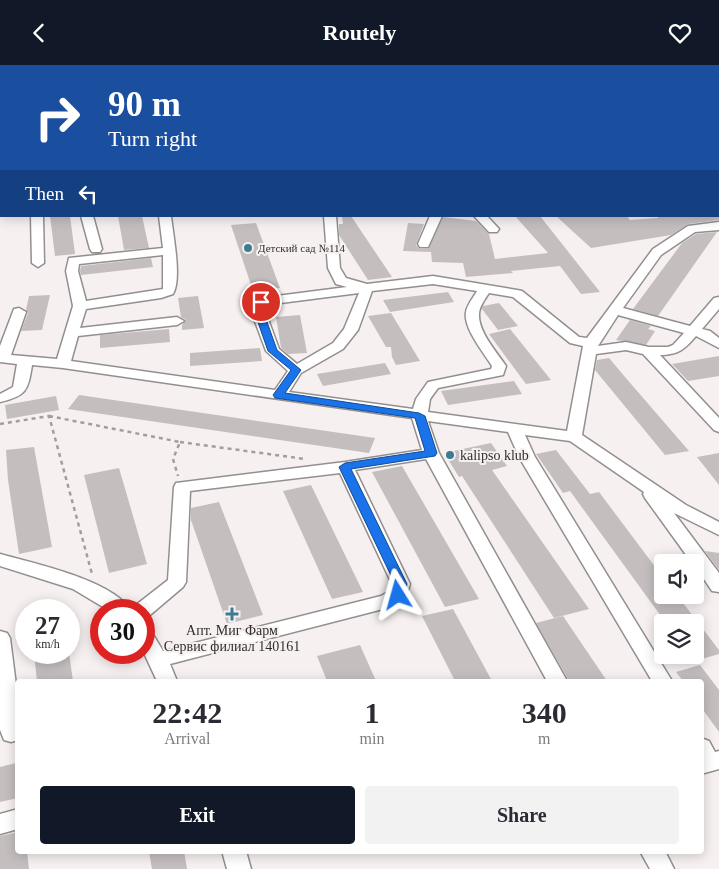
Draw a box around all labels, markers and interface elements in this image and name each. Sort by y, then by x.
icon: back [25,19,53,47]
icon: heart [666,19,694,47]
text: Routely [323,20,396,45]
icon: right [25,85,90,150]
text: 90 m [108,85,181,124]
text: Turn right [108,126,197,151]
icon: left [74,180,102,208]
text: Then [25,183,64,204]
marker: Детский сад №114 [242,242,254,254]
place label: Детский сад №114 [258,242,346,254]
pin [240,281,282,323]
icon: arrive [247,288,275,316]
place label: kalipso klub [460,448,529,463]
marker: kalipso klub [444,449,456,461]
map controls [654,554,704,664]
button: sound [654,554,704,604]
position arrow [371,568,423,620]
speed limit sign: 30 [90,599,155,664]
marker: Апт. Миг Фарм Сервис филиал 140161 [226,608,238,620]
text: 27 [35,612,60,639]
button: layers [654,614,704,664]
place label: Апт. Миг Фарм Сервис филиал 140161 [164,623,300,654]
text: km/h [35,637,60,651]
text: 22:42 [152,696,222,729]
text: 1 [364,696,379,729]
text: 340 [522,696,567,729]
text: Arrival [164,730,210,747]
text: min [360,730,384,747]
text: m [538,730,550,747]
button: Exit [40,786,355,844]
button: Share [365,786,679,844]

